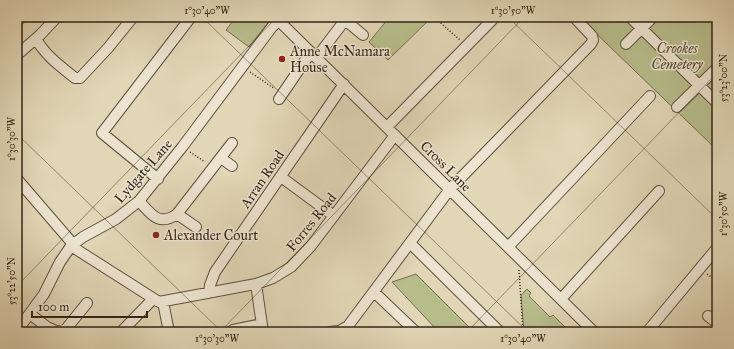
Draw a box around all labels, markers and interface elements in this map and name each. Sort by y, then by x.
text: 1°30'40"W [184,5,230,17]
text: 1°30'50"W [491,5,536,17]
park label: Crookes Cemetery [651,40,704,73]
place label: Anne McNamara House [289,43,390,76]
text: 53°23'00"N [718,53,730,102]
marker: Anne McNamara House [277,54,287,64]
text: 1°30'30"W [6,117,18,161]
street label: Lydgate Lane [111,136,176,207]
street label: Cross Lane [417,137,475,195]
street label: Arran Road [236,147,288,212]
street label: Forres Road [283,190,340,255]
text: 1°30'50"W [718,191,730,236]
place label: Alexander Court [163,227,258,244]
marker: Alexander Court [151,230,161,240]
text: 53°22'50"N [6,256,18,305]
scale bar [32,293,147,319]
text: 100 m [38,300,69,314]
text: 1°30'30"W [195,333,239,345]
text: 1°30'40"W [500,333,546,345]

